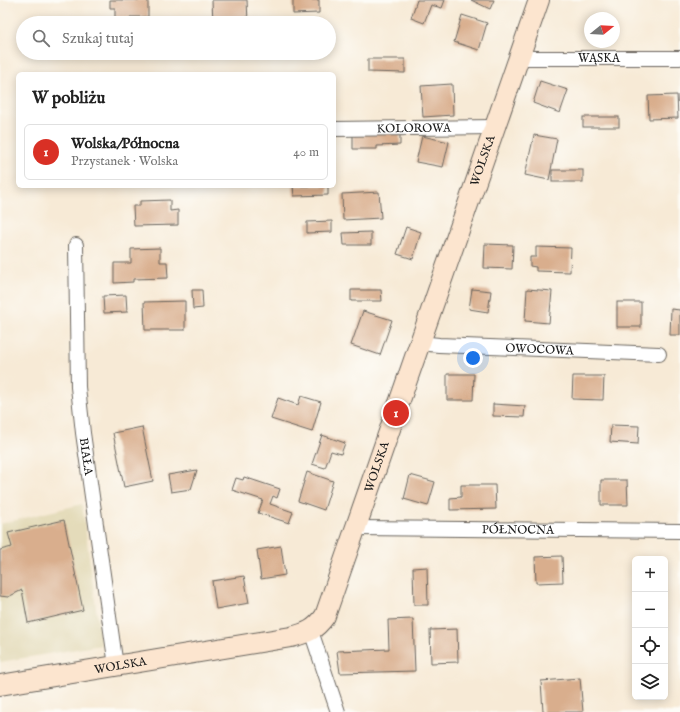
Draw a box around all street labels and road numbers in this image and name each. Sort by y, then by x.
street label: WĄSKA [578,51,621,66]
street label: KOLOROWA [377,121,452,136]
street label: WOLSKA [467,132,499,188]
street label: OWOCOWA [505,341,575,359]
street label: BIAŁA [76,437,96,477]
street label: WOLSKA [361,439,393,494]
street label: PÓŁNOCNA [482,521,555,538]
street label: WOLSKA [93,654,149,677]

